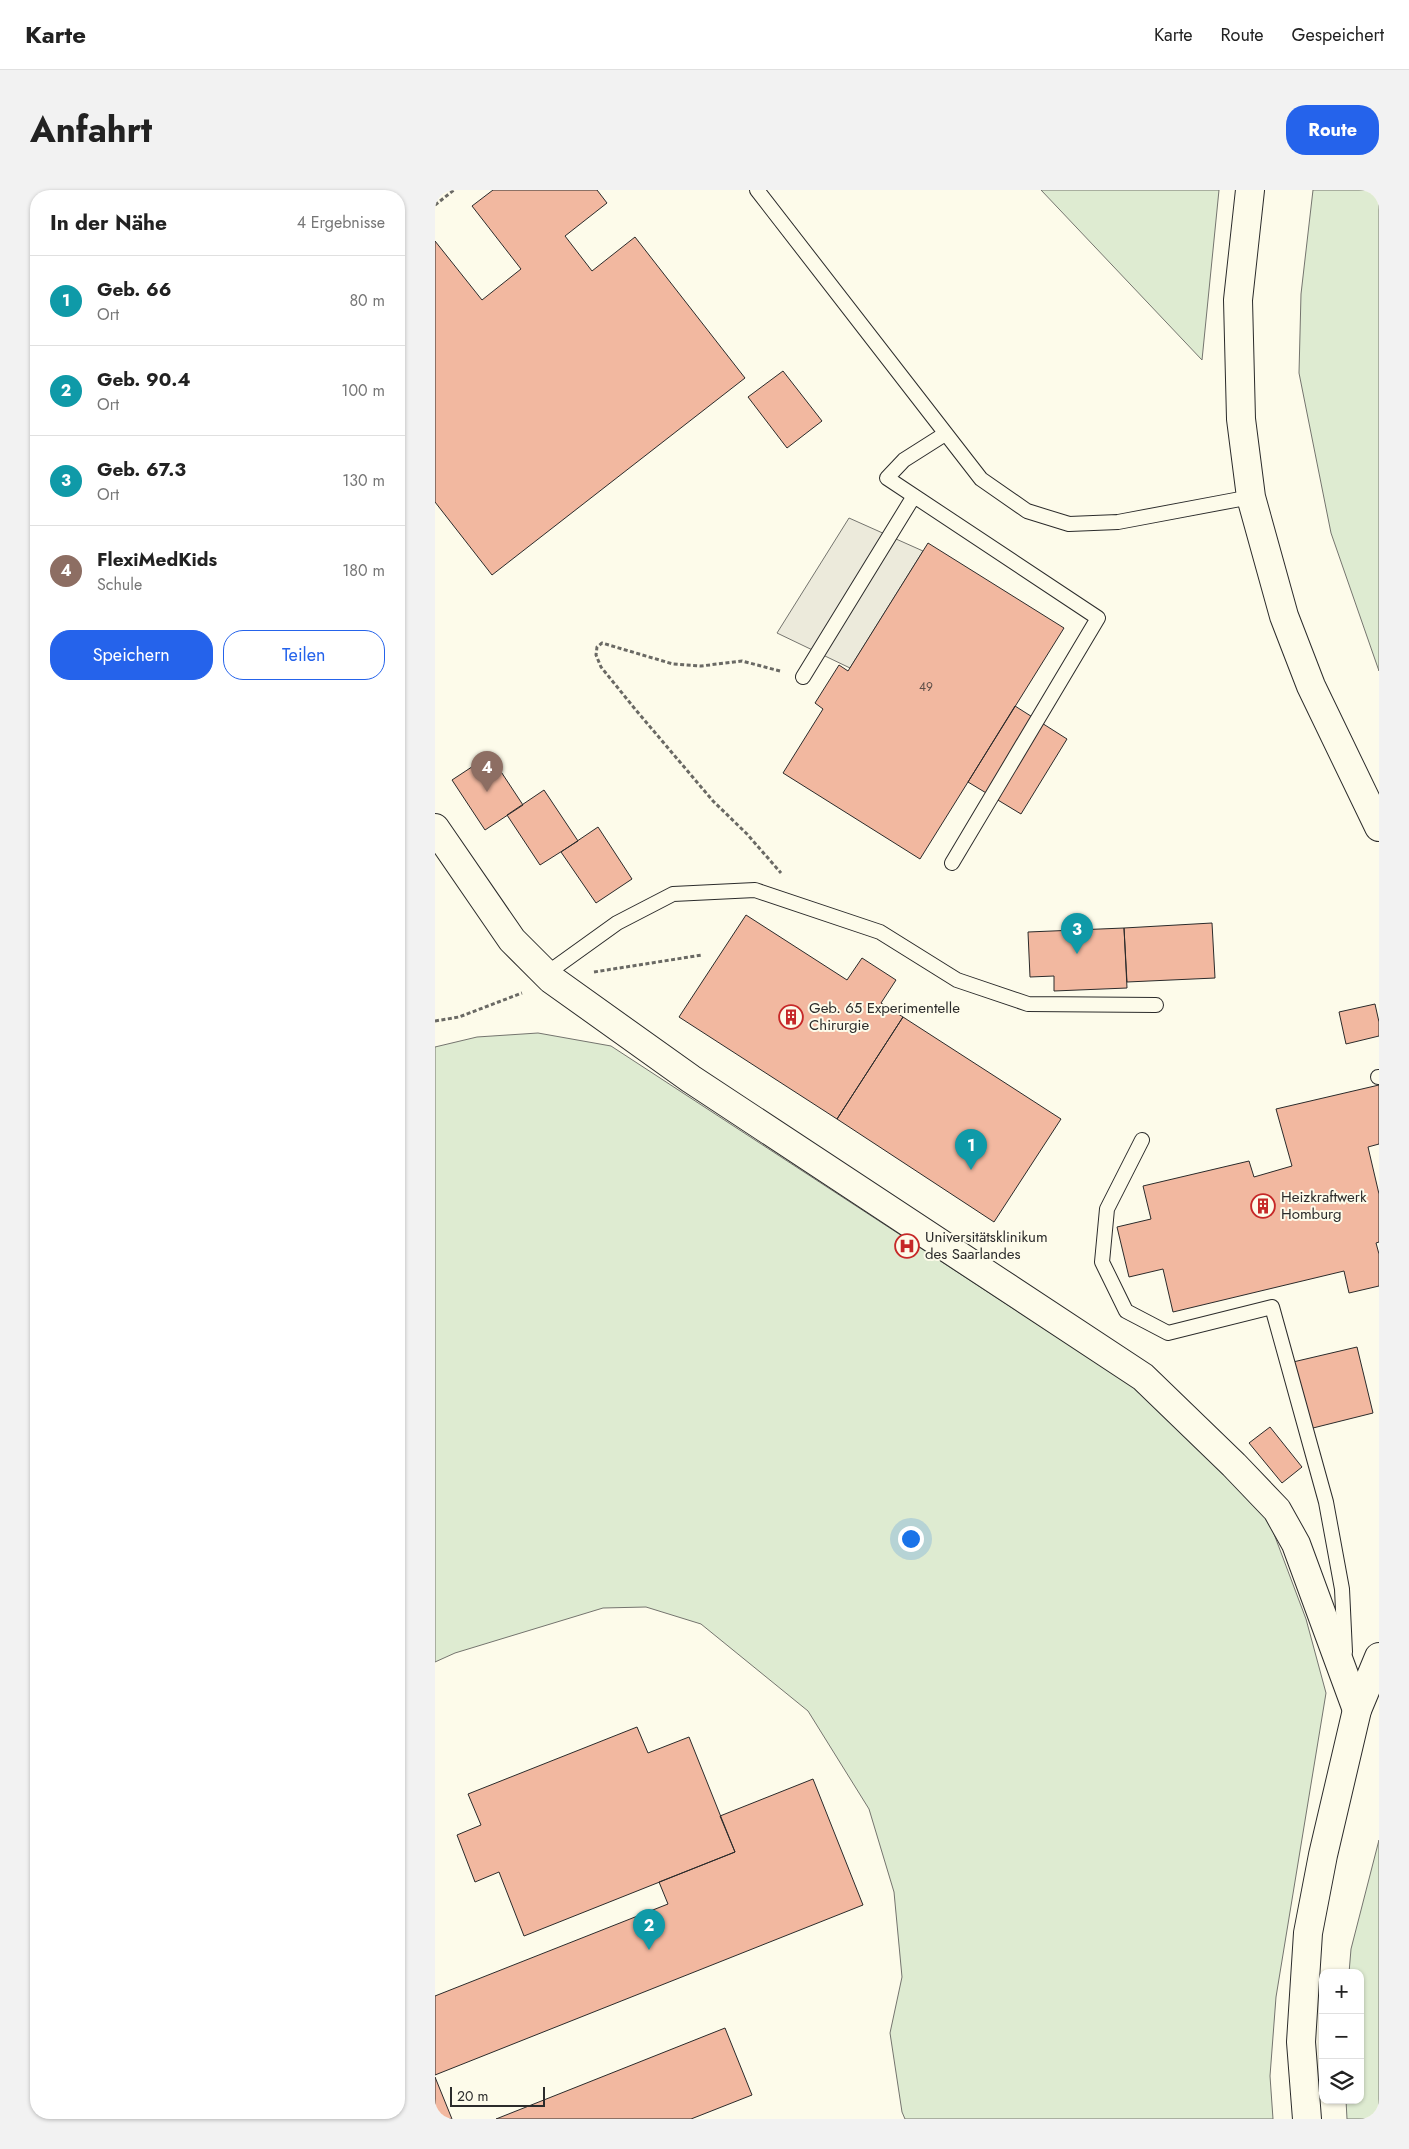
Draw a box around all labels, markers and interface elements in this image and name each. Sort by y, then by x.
text: Karte [25,17,86,52]
text: Karte [1154,22,1193,48]
text: Route [1221,22,1263,48]
text: Gespeichert [1291,22,1384,48]
text: Anfahrt [30,105,152,155]
button: Route [1286,105,1379,155]
text: In der Nähe [50,208,167,238]
text: 4 Ergebnisse [297,211,385,234]
text: Geb. 66 [97,276,171,303]
text: 1 [62,289,70,312]
text: 80 m [349,289,385,312]
text: Ort [97,303,119,326]
text: Geb. 90.4 [97,366,191,393]
text: 2 [61,379,71,402]
text: 100 m [341,379,385,402]
text: Ort [97,393,119,416]
text: Geb. 67.3 [97,456,186,483]
text: 3 [61,469,71,492]
text: 130 m [342,469,385,492]
text: Ort [97,483,119,506]
text: FlexiMedKids [97,546,217,573]
text: 4 [60,559,72,582]
text: 180 m [342,559,385,582]
text: Schule [97,573,142,596]
button: Speichern [50,630,213,680]
button: Teilen [223,630,385,680]
house number: 49 [919,678,933,696]
pin: 4 [471,751,503,792]
pin: 3 [1061,913,1093,954]
place label: Geb. 65 Experimentelle Chirurgie [809,997,960,1036]
building icon: Geb. 65 Experimentelle Chirurgie [778,1004,804,1030]
pin: 1 [955,1129,987,1170]
place label: Heizkraftwerk Homburg [1281,1186,1367,1225]
building icon: Heizkraftwerk Homburg [1250,1193,1276,1219]
place label: Universitätsklinikum des Saarlandes [925,1226,1048,1265]
hospital icon: Universitätsklinikum des Saarlandes [894,1233,920,1259]
your location [898,1526,924,1552]
pin: 2 [633,1909,665,1950]
map controls [1319,1969,1364,2104]
button: + [1319,1969,1364,2014]
button: − [1319,2014,1364,2059]
button: layers [1319,2059,1364,2104]
scale bar [450,2084,545,2107]
text: 20 m [457,2086,489,2106]

